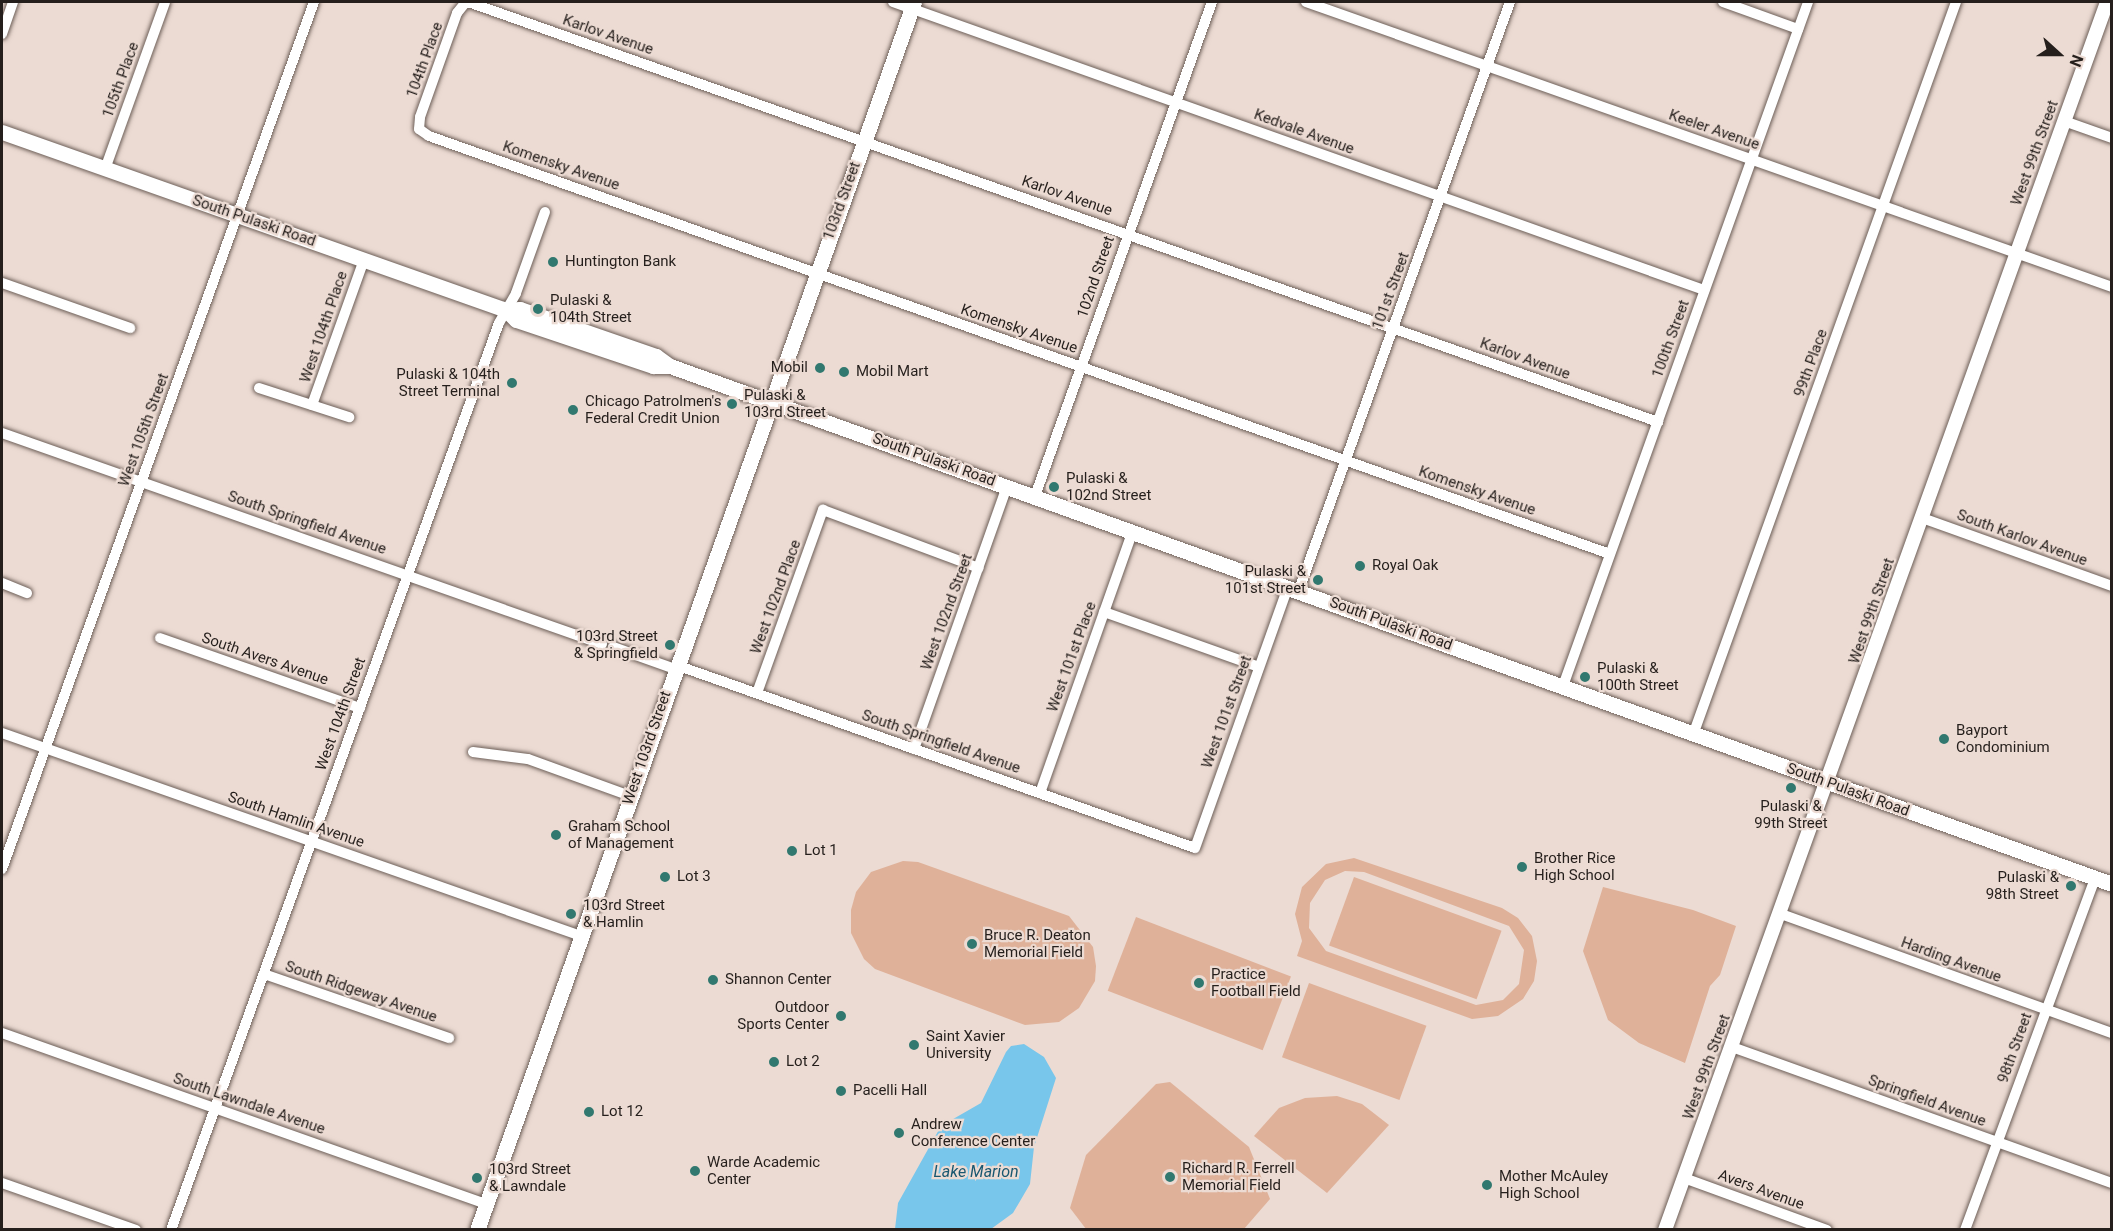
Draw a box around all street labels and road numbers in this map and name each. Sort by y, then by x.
street label: Karlov Avenue [560,11,656,59]
street label: 104th Place [403,20,447,100]
street label: 105th Place [99,40,143,120]
street label: West 99th Street [2008,98,2062,208]
street label: Kedvale Avenue [1251,106,1357,158]
street label: Keeler Avenue [1666,106,1762,154]
street label: Komensky Avenue [500,138,622,194]
street label: 103rd Street [820,159,864,243]
street label: Karlov Avenue [1019,172,1115,220]
street label: South Pulaski Road [190,191,318,251]
street label: 102nd Street [1074,234,1118,320]
street label: 101st Street [1369,250,1413,332]
street label: West 104th Place [296,269,352,385]
street label: 100th Street [1649,298,1693,380]
street label: Komensky Avenue [958,301,1080,357]
street label: 99th Place [1790,327,1832,399]
street label: Karlov Avenue [1477,334,1573,384]
street label: West 105th Street [115,371,173,489]
street label: South Pulaski Road [870,429,998,491]
street label: Komensky Avenue [1416,463,1538,519]
street label: South Springfield Avenue [225,487,389,559]
street label: South Karlov Avenue [1954,506,2090,570]
street label: West 102nd Place [747,537,805,657]
street label: West 102nd Street [918,551,976,673]
street label: West 99th Street [1845,556,1899,666]
street label: South Pulaski Road [1327,593,1455,655]
street label: West 101st Place [1044,599,1100,715]
street label: South Avers Avenue [199,629,331,689]
street label: West 101st Street [1198,653,1256,771]
street label: West 104th Street [312,655,370,773]
street label: West 103rd Street [619,689,675,807]
street label: South Springfield Avenue [859,706,1023,778]
street label: South Pulaski Road [1784,759,1912,821]
street label: South Hamlin Avenue [225,788,367,852]
street label: Harding Avenue [1898,934,2004,986]
street label: South Ridgeway Avenue [283,958,439,1026]
street label: 98th Street [1994,1010,2036,1086]
street label: West 99th Street [1680,1012,1734,1122]
street label: South Lawndale Avenue [171,1070,327,1138]
street label: Springfield Avenue [1866,1071,1988,1131]
street label: Avers Avenue [1716,1166,1806,1214]

